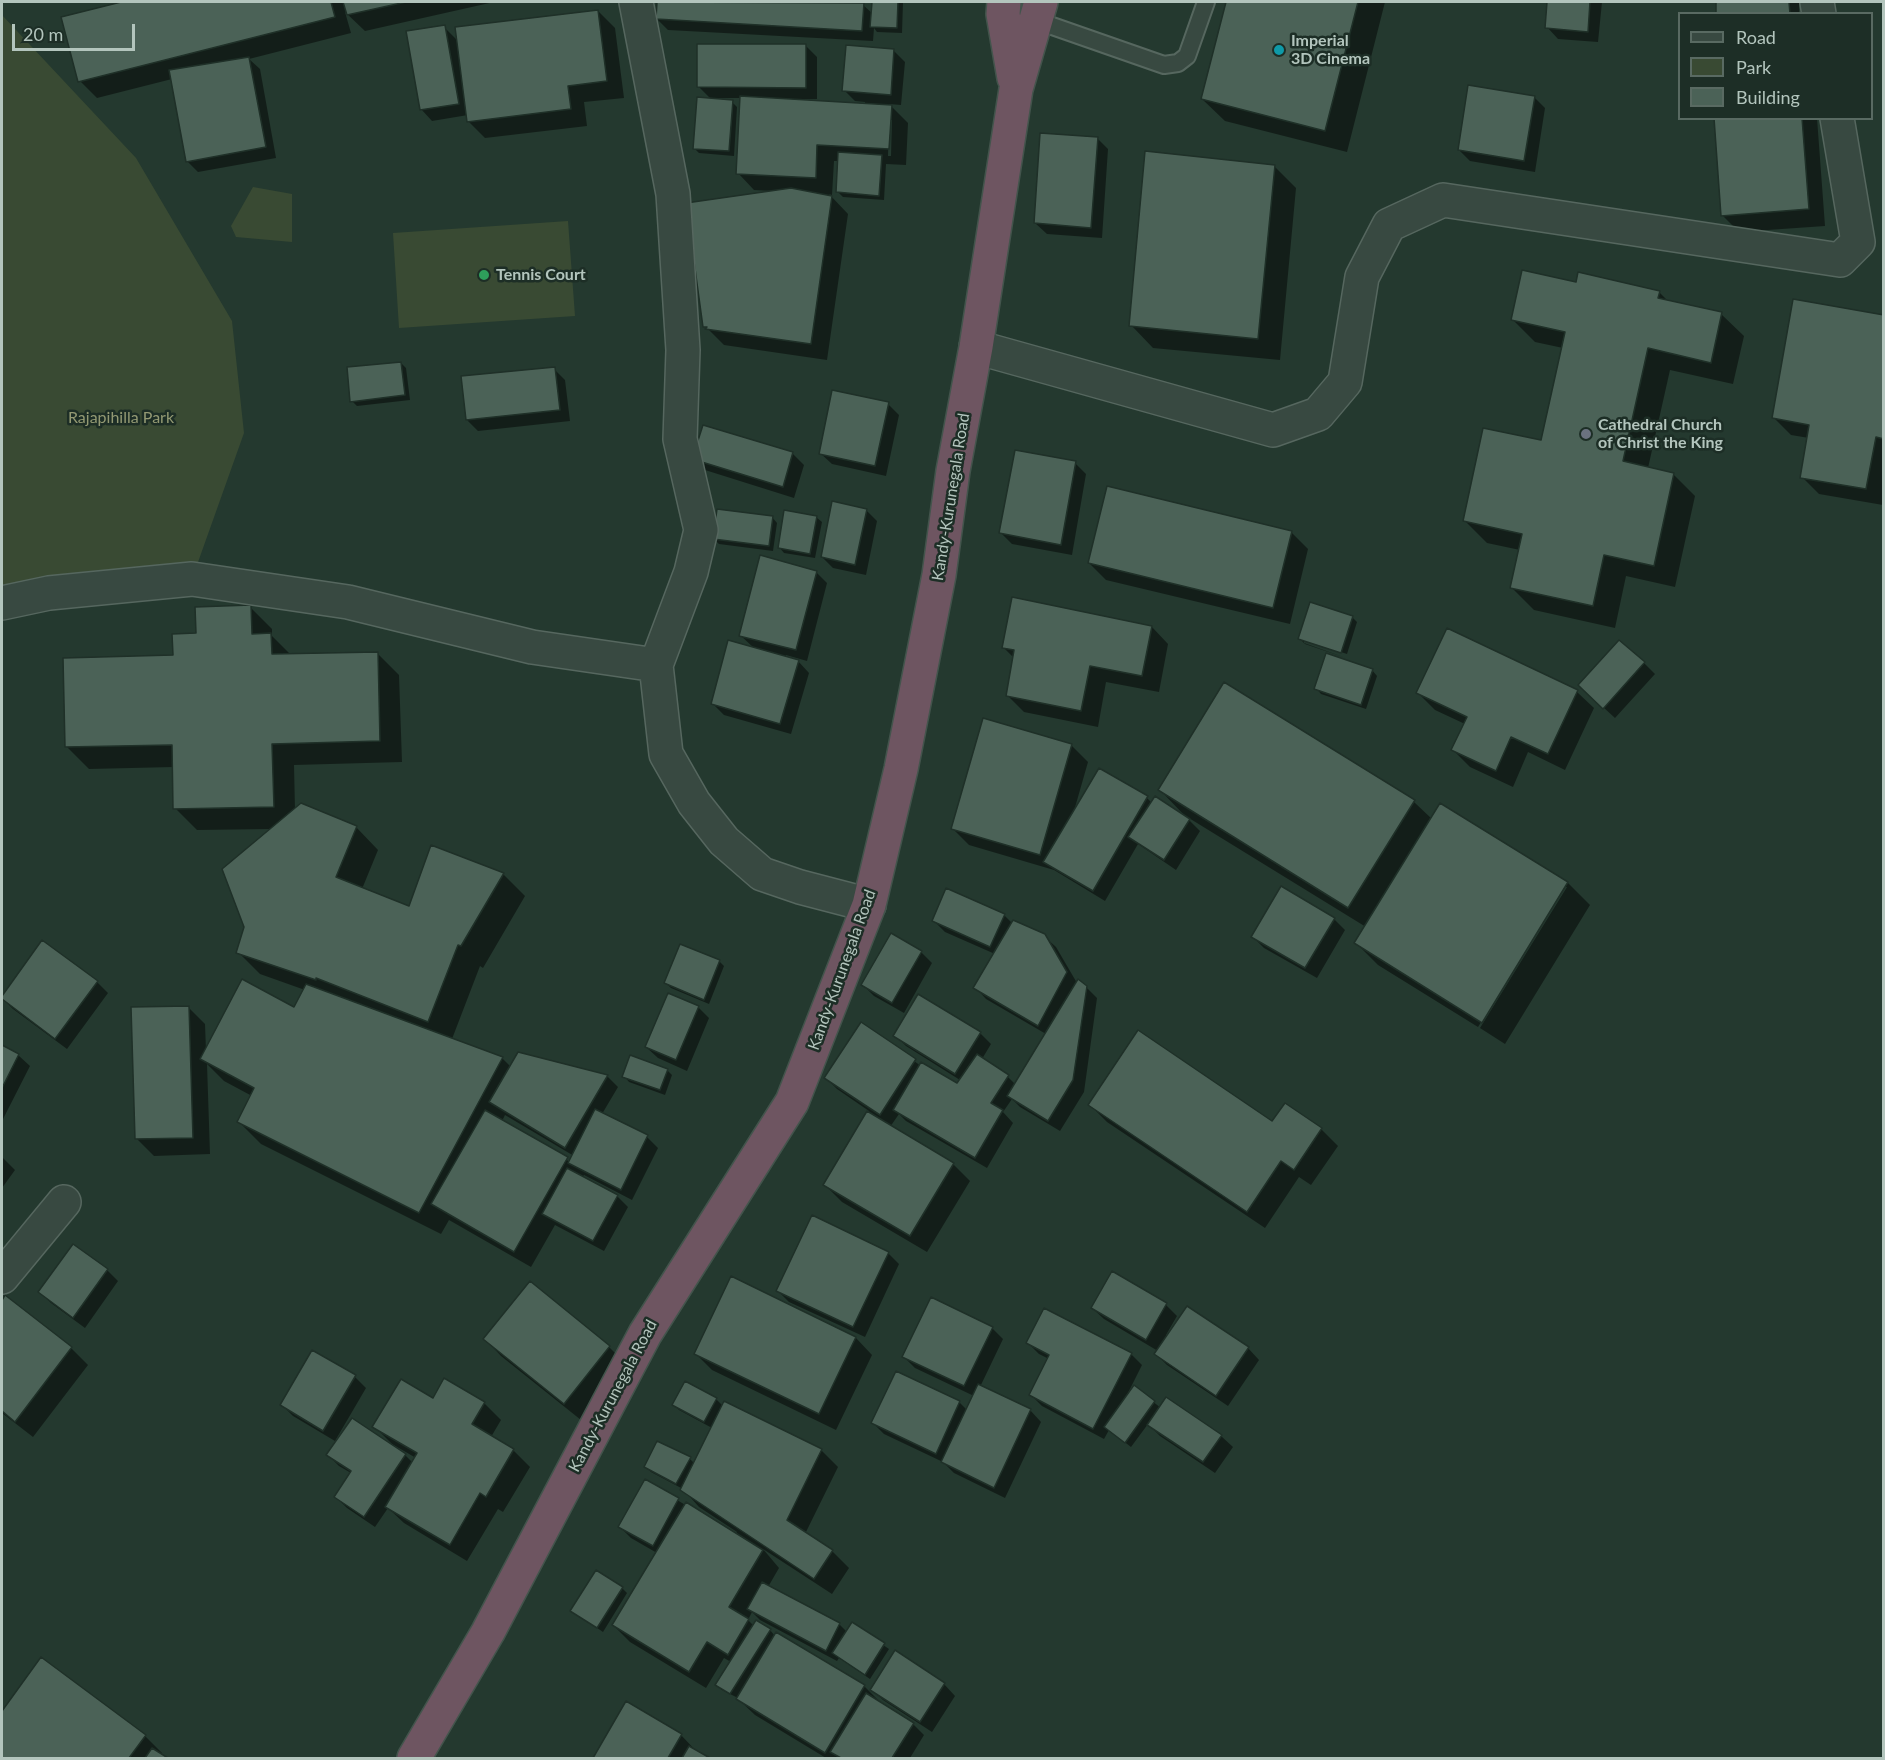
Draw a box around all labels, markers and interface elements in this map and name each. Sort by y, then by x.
scale bar [15,12,138,50]
legend [1678,12,1873,120]
text: 20 m [23,23,63,45]
text: Road [1736,26,1776,48]
place label: Imperial 3D Cinema [1291,31,1370,69]
marker: Imperial 3D Cinema [1272,43,1286,57]
text: Park [1736,56,1771,78]
text: Building [1736,86,1800,108]
place label: Tennis Court [496,265,586,285]
marker: Tennis Court [477,268,491,282]
park label: Rajapihilla Park [68,408,174,428]
street label: Kandy-Kurunegala Road [928,412,974,582]
place label: Cathedral Church of Christ the King [1598,415,1723,453]
marker: Cathedral Church of Christ the King [1579,427,1593,441]
street label: Kandy-Kurunegala Road [804,887,880,1053]
street label: Kandy-Kurunegala Road [565,1317,661,1475]

